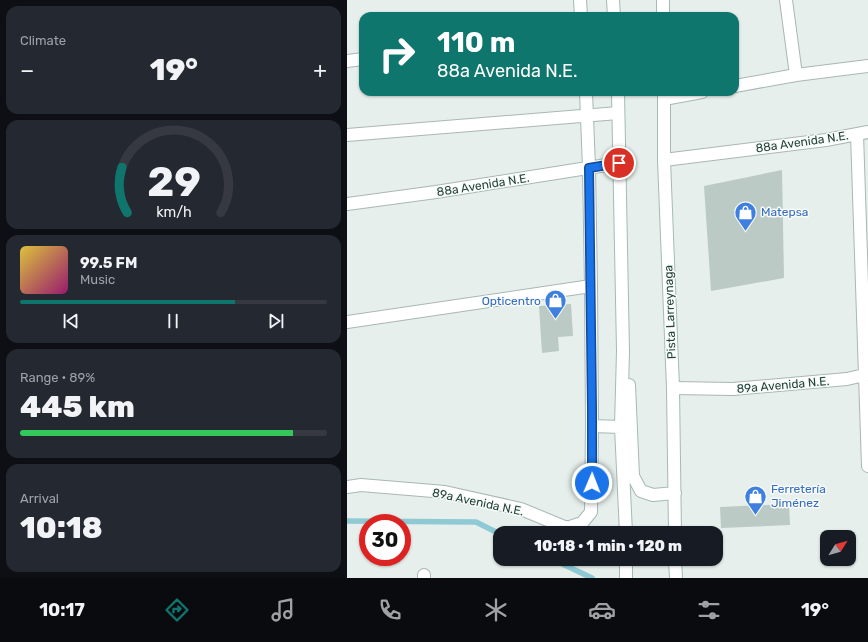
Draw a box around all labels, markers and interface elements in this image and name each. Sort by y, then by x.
text: 110 m [437,26,515,59]
icon: right [371,28,423,80]
text: Climate [20,33,66,48]
text: 19° [150,52,198,88]
text: − [20,57,34,84]
text: + [313,57,327,84]
text: 88a Avenida N.E. [437,60,578,82]
street label: 88a Avenida N.E. [755,129,849,155]
pin [602,146,636,180]
icon: arrive [608,152,630,174]
text: 29 [147,156,200,205]
street label: 88a Avenida N.E. [436,171,530,199]
shop icon: Matepsa [732,199,758,232]
text: km/h [156,203,191,220]
place label: Matepsa [761,205,808,219]
text: 99.5 FM [80,254,137,272]
street label: Pista Larreynaga [661,265,679,359]
text: Music [80,272,115,287]
shop icon: Opticentro [543,288,569,321]
place label: Opticentro [482,294,541,308]
icon: previous [60,310,82,332]
icon: pause [162,310,184,332]
icon: next [265,310,287,332]
text: Range · 89% [20,370,95,385]
street label: 89a Avenida N.E. [736,374,830,396]
text: 445 km [20,389,135,425]
position arrow [571,462,613,504]
place label: Ferretería Jiménez [771,482,826,510]
shop icon: Ferretería Jiménez [742,483,768,516]
street label: 89a Avenida N.E. [431,485,525,519]
text: Arrival [20,491,59,506]
text: 10:18 [20,510,103,546]
speed limit sign: 30 [359,514,411,566]
north arrow [820,530,856,566]
map controls [820,530,856,566]
text: 10:18 · 1 min · 120 m [534,537,682,555]
icon: directions [163,596,191,624]
icon: music [269,596,297,624]
icon: phone [376,596,404,624]
icon: climate [482,596,510,624]
icon: car [588,596,616,624]
icon: filters [695,596,723,624]
text: 10:17 [39,599,85,621]
text: 19° [801,599,829,621]

